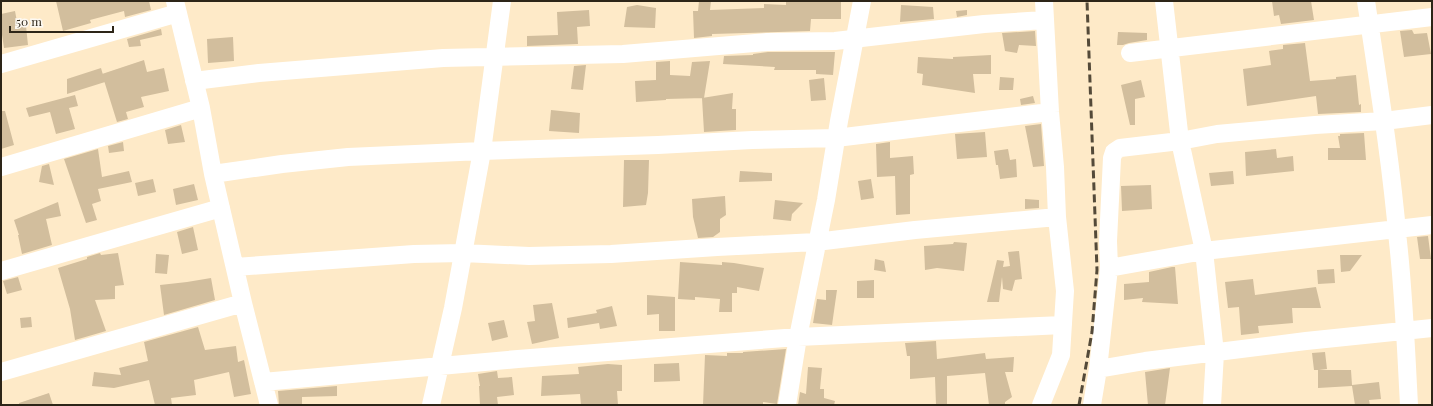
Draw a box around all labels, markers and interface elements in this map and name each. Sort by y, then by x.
scale bar [10,8,113,34]
text: 50 m [16,13,42,29]

